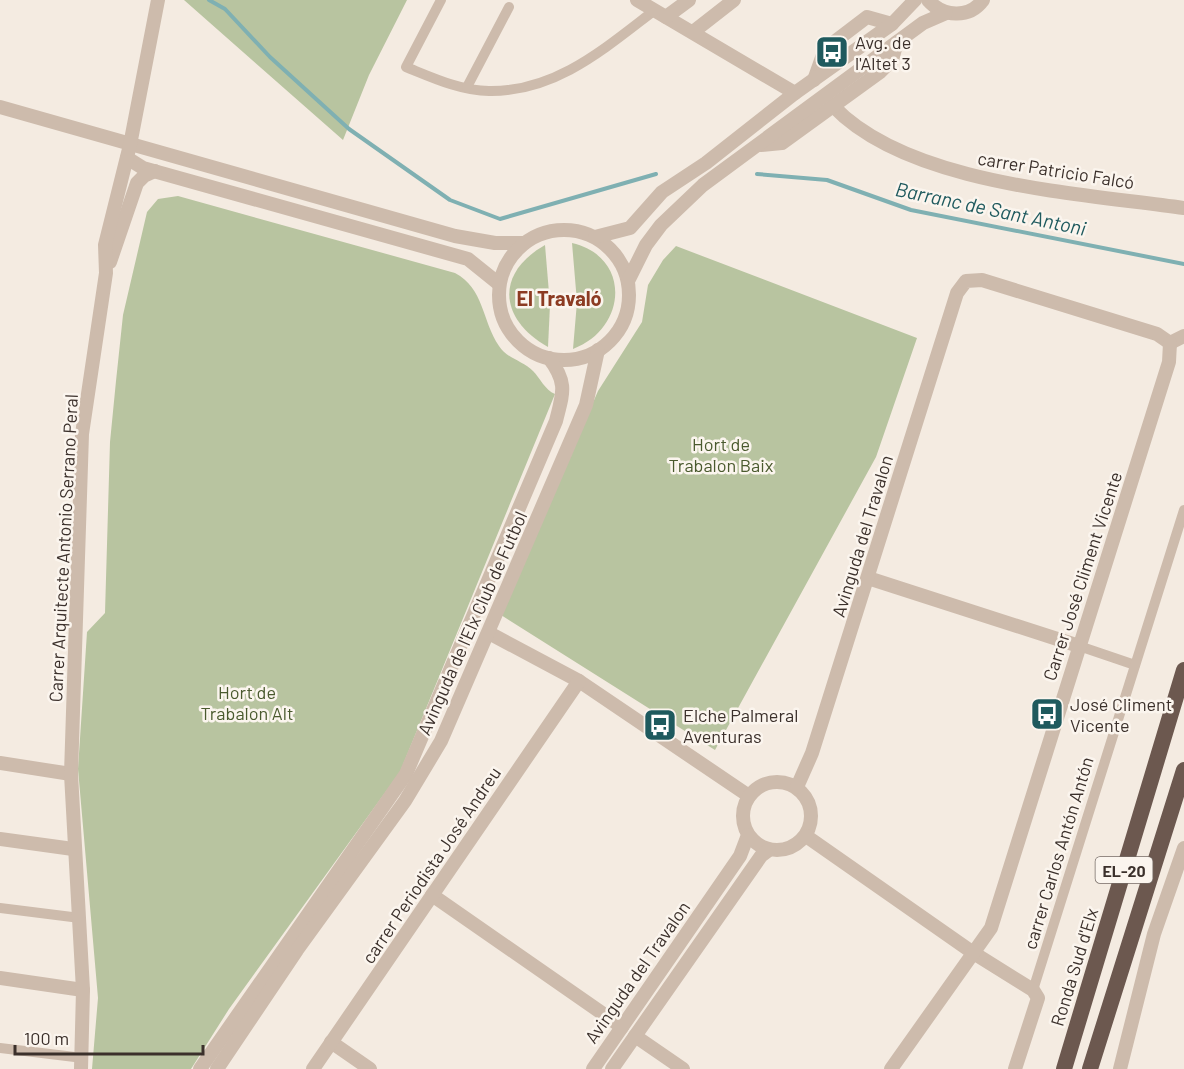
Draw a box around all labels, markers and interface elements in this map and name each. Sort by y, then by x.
place label: Avg. de l'Altet 3 [855,31,911,74]
bus stop icon: Avg. de l'Altet 3 [814,34,850,70]
street label: carrer Patricio Falcó [976,147,1136,193]
water label: Barranc de Sant Antoni [893,176,1089,240]
district label: El Travaló [516,286,602,310]
street label: Carrer Arquitecte Antonio Serrano Peral [44,393,82,703]
park label: Hort de Trabalon Baix [669,433,774,476]
street label: Avinguda del Travalon [827,452,897,620]
street label: Carrer José Climent Vicente [1038,469,1126,683]
street label: Avinguda de l'Elx Club de Futbol [413,508,531,738]
park label: Hort de Trabalon Alt [201,681,293,724]
place label: José Climent Vicente [1070,693,1172,736]
bus stop icon: José Climent Vicente [1029,696,1065,732]
place label: Elche Palmeral Aventuras [683,704,798,747]
bus stop icon: Elche Palmeral Aventuras [642,707,678,743]
street label: carrer Carlos Antón Antón [1018,754,1098,952]
street label: carrer Periodista José Andreu [357,762,505,968]
road number: EL-20 [1096,857,1152,883]
street label: Avinguda del Travalon [580,897,694,1047]
street label: Ronda Sud d'Elx [1046,905,1103,1029]
scale bar [15,1018,202,1056]
text: 100 m [24,1027,69,1049]

